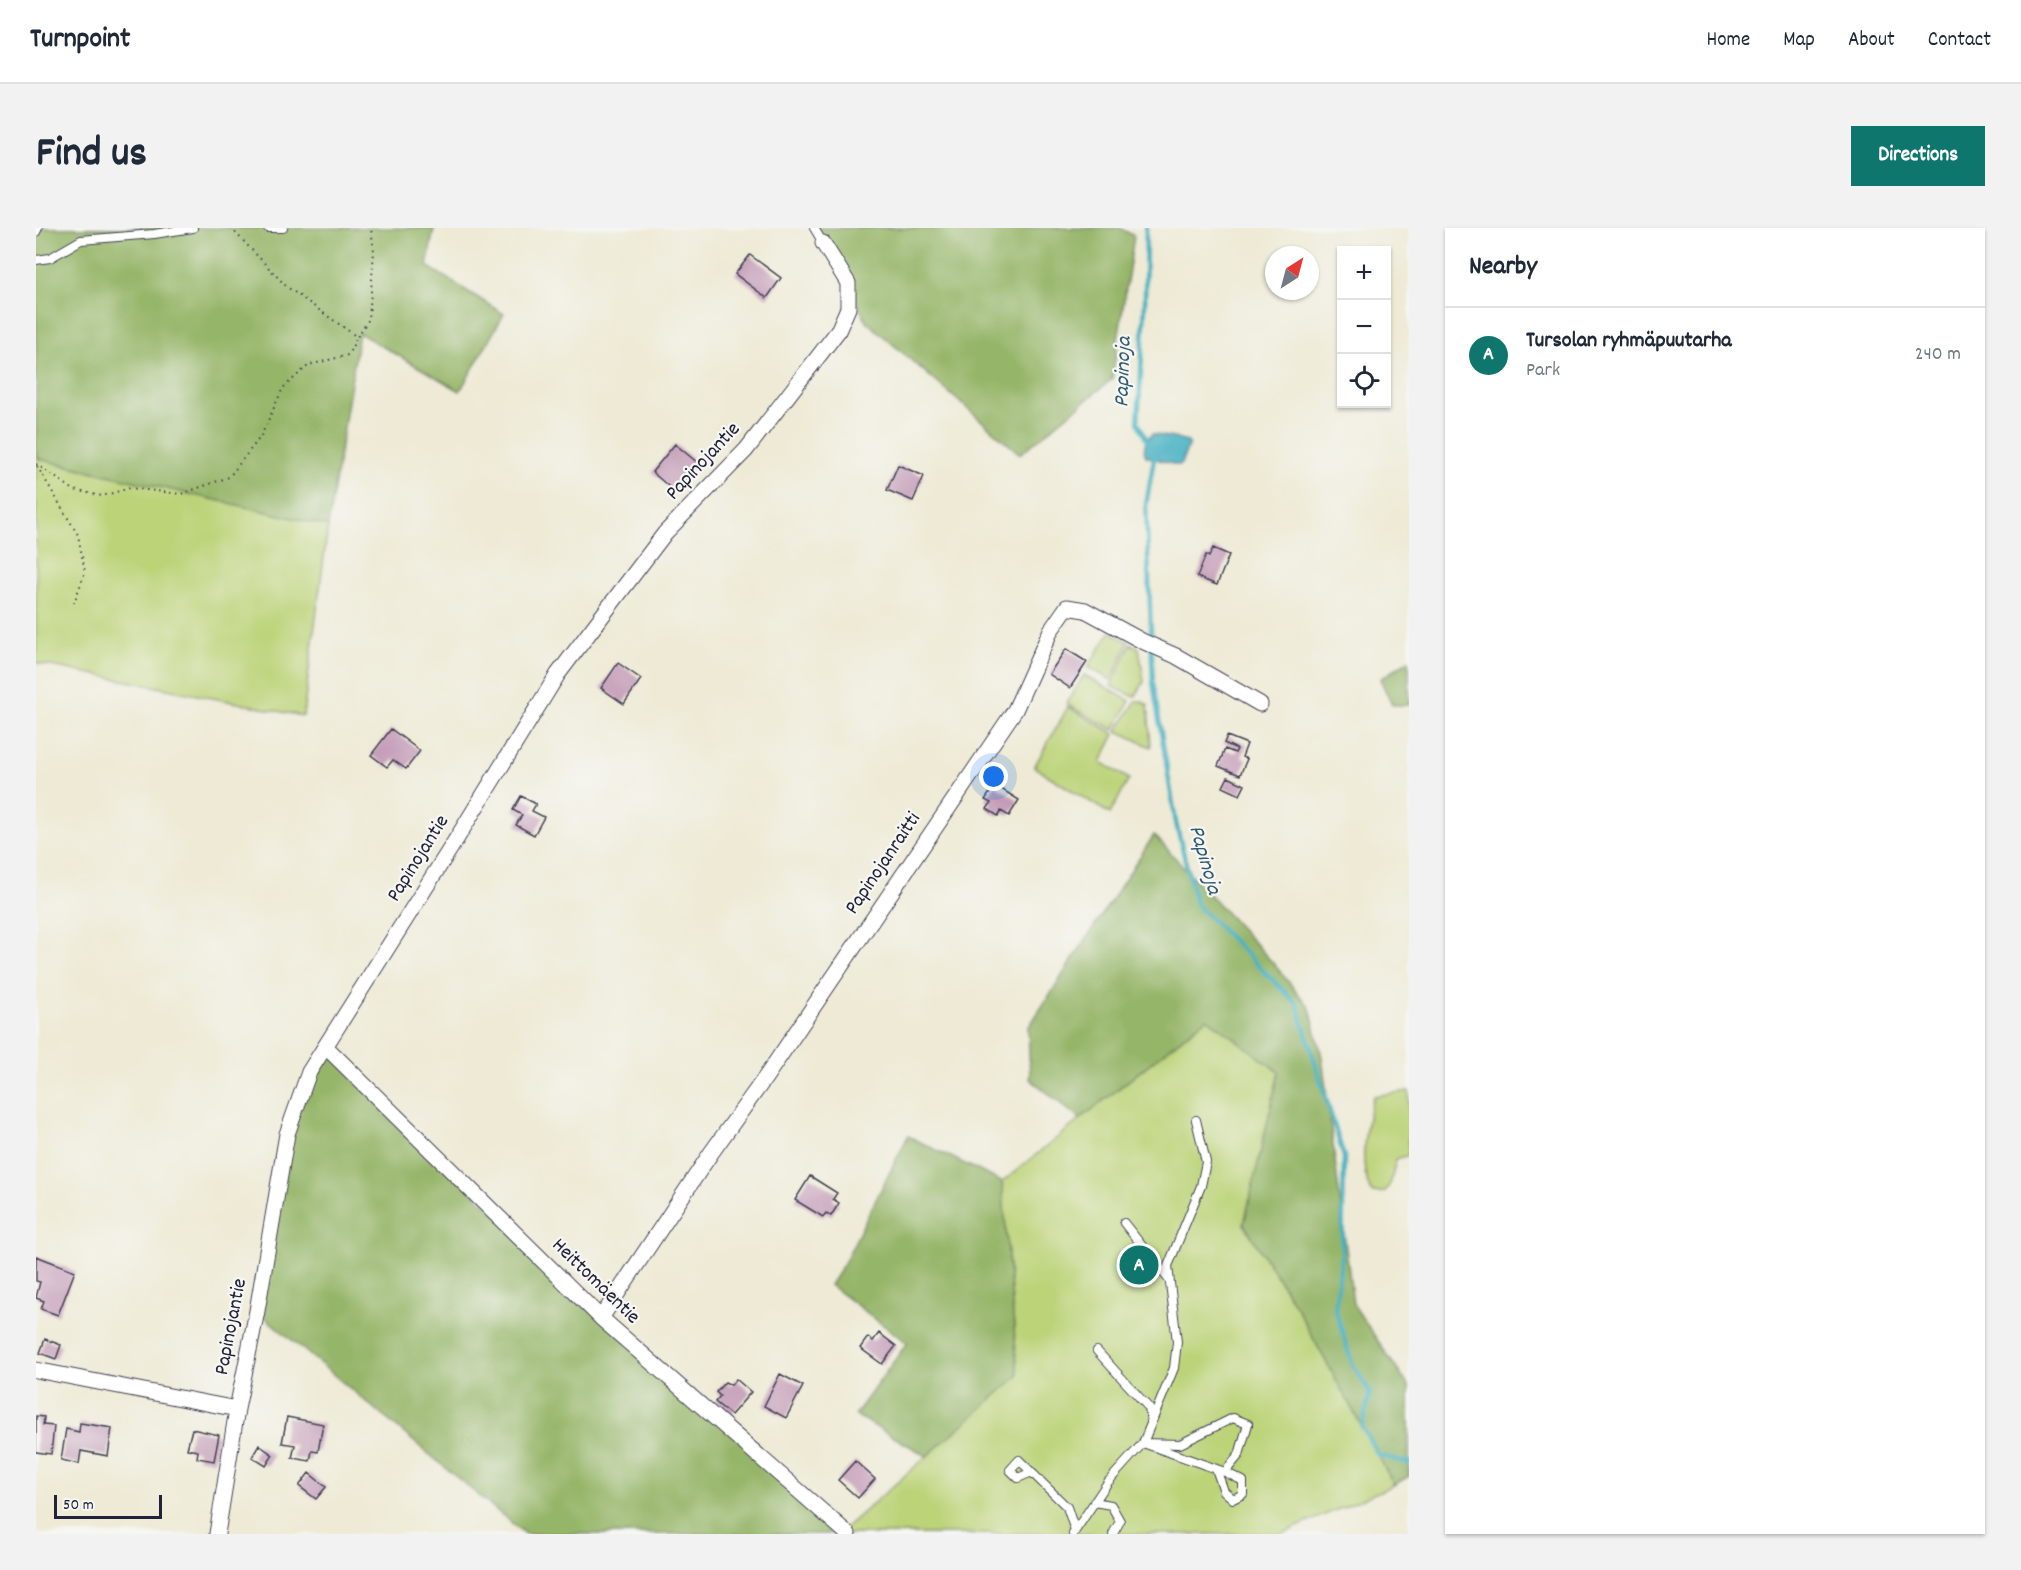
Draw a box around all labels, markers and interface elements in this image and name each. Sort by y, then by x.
text: Turnpoint [30,21,130,61]
text: Home [1706,26,1750,56]
text: Map [1783,26,1815,56]
text: About [1848,26,1895,56]
text: Contact [1928,26,1991,56]
text: Find us [36,126,147,186]
button: Directions [1851,126,1985,186]
north arrow [1265,246,1319,300]
map controls [1337,246,1391,408]
button: + [1337,246,1391,300]
text: Nearby [1469,249,1537,286]
button: − [1337,300,1391,354]
text: Tursolan ryhmäpuutarha [1526,326,1732,357]
water label: Papinoja [1107,335,1141,408]
text: A [1483,341,1494,369]
text: 240 m [1915,341,1961,369]
button: locate [1337,354,1391,408]
text: Park [1526,357,1560,385]
street label: Papinojantie [660,416,748,508]
your location [979,762,1008,791]
street label: Papinojanraitti [839,807,929,921]
street label: Papinojantie [380,810,458,908]
water label: Papinoja [1179,822,1229,900]
street label: Heittomäentie [544,1232,646,1332]
pin: A [1120,1242,1158,1288]
street label: Papinojantie [208,1276,256,1378]
scale bar [54,1492,162,1520]
text: 50 m [63,1494,94,1517]

